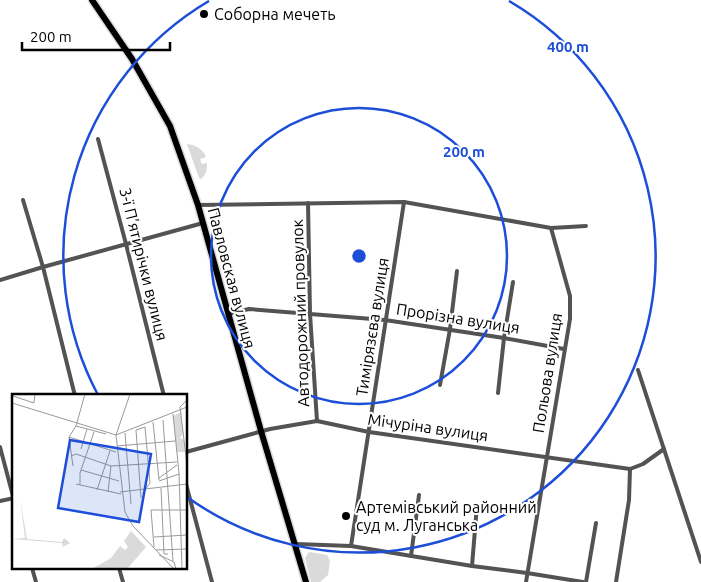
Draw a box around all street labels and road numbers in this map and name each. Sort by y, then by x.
street label: 3-ї П’ятирічки вулиця [116,186,172,342]
street label: Павловская вулиця [205,206,259,350]
street label: Автодорожний провулок [288,219,312,407]
street label: Тимірязєва вулиця [352,256,392,398]
street label: Прорізна вулиця [395,299,521,337]
street label: Польова вулиця [529,312,565,434]
street label: Мічуріна вулиця [367,410,489,444]

